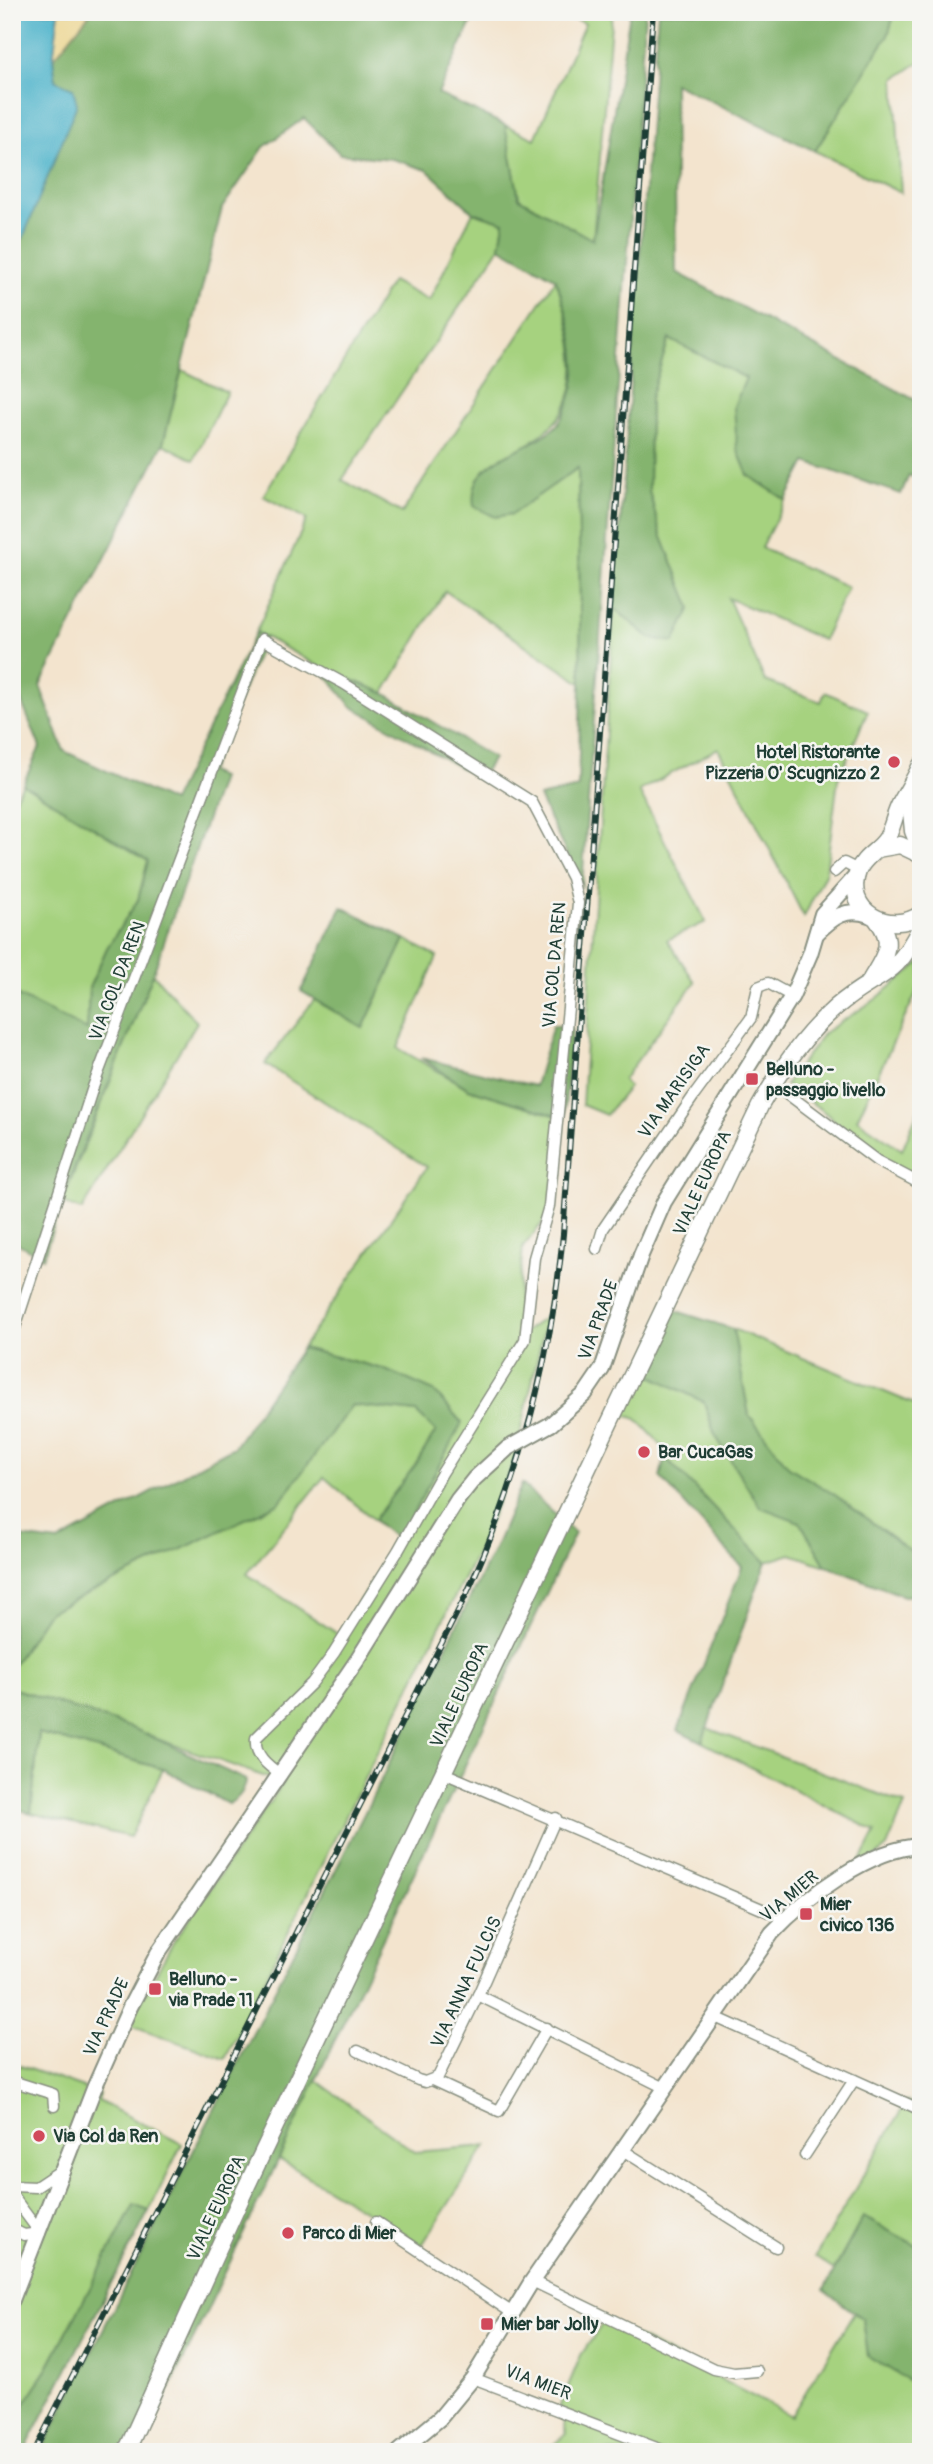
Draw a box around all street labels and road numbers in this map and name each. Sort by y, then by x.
street label: VIA COL DA REN [538,901,571,1029]
street label: VIA COL DA REN [84,918,151,1044]
street label: VIA MARISIGA [633,1039,716,1143]
street label: VIALE EUROPA [668,1127,737,1240]
street label: VIA PRADE [573,1277,624,1364]
street label: VIALE EUROPA [425,1639,494,1752]
street label: VIA MIER [755,1865,823,1927]
street label: VIA ANNA FULCIS [426,1913,507,2052]
street label: VIA PRADE [78,1974,135,2060]
street label: VIALE EUROPA [182,2152,251,2265]
street label: VIA MIER [501,2359,574,2406]

